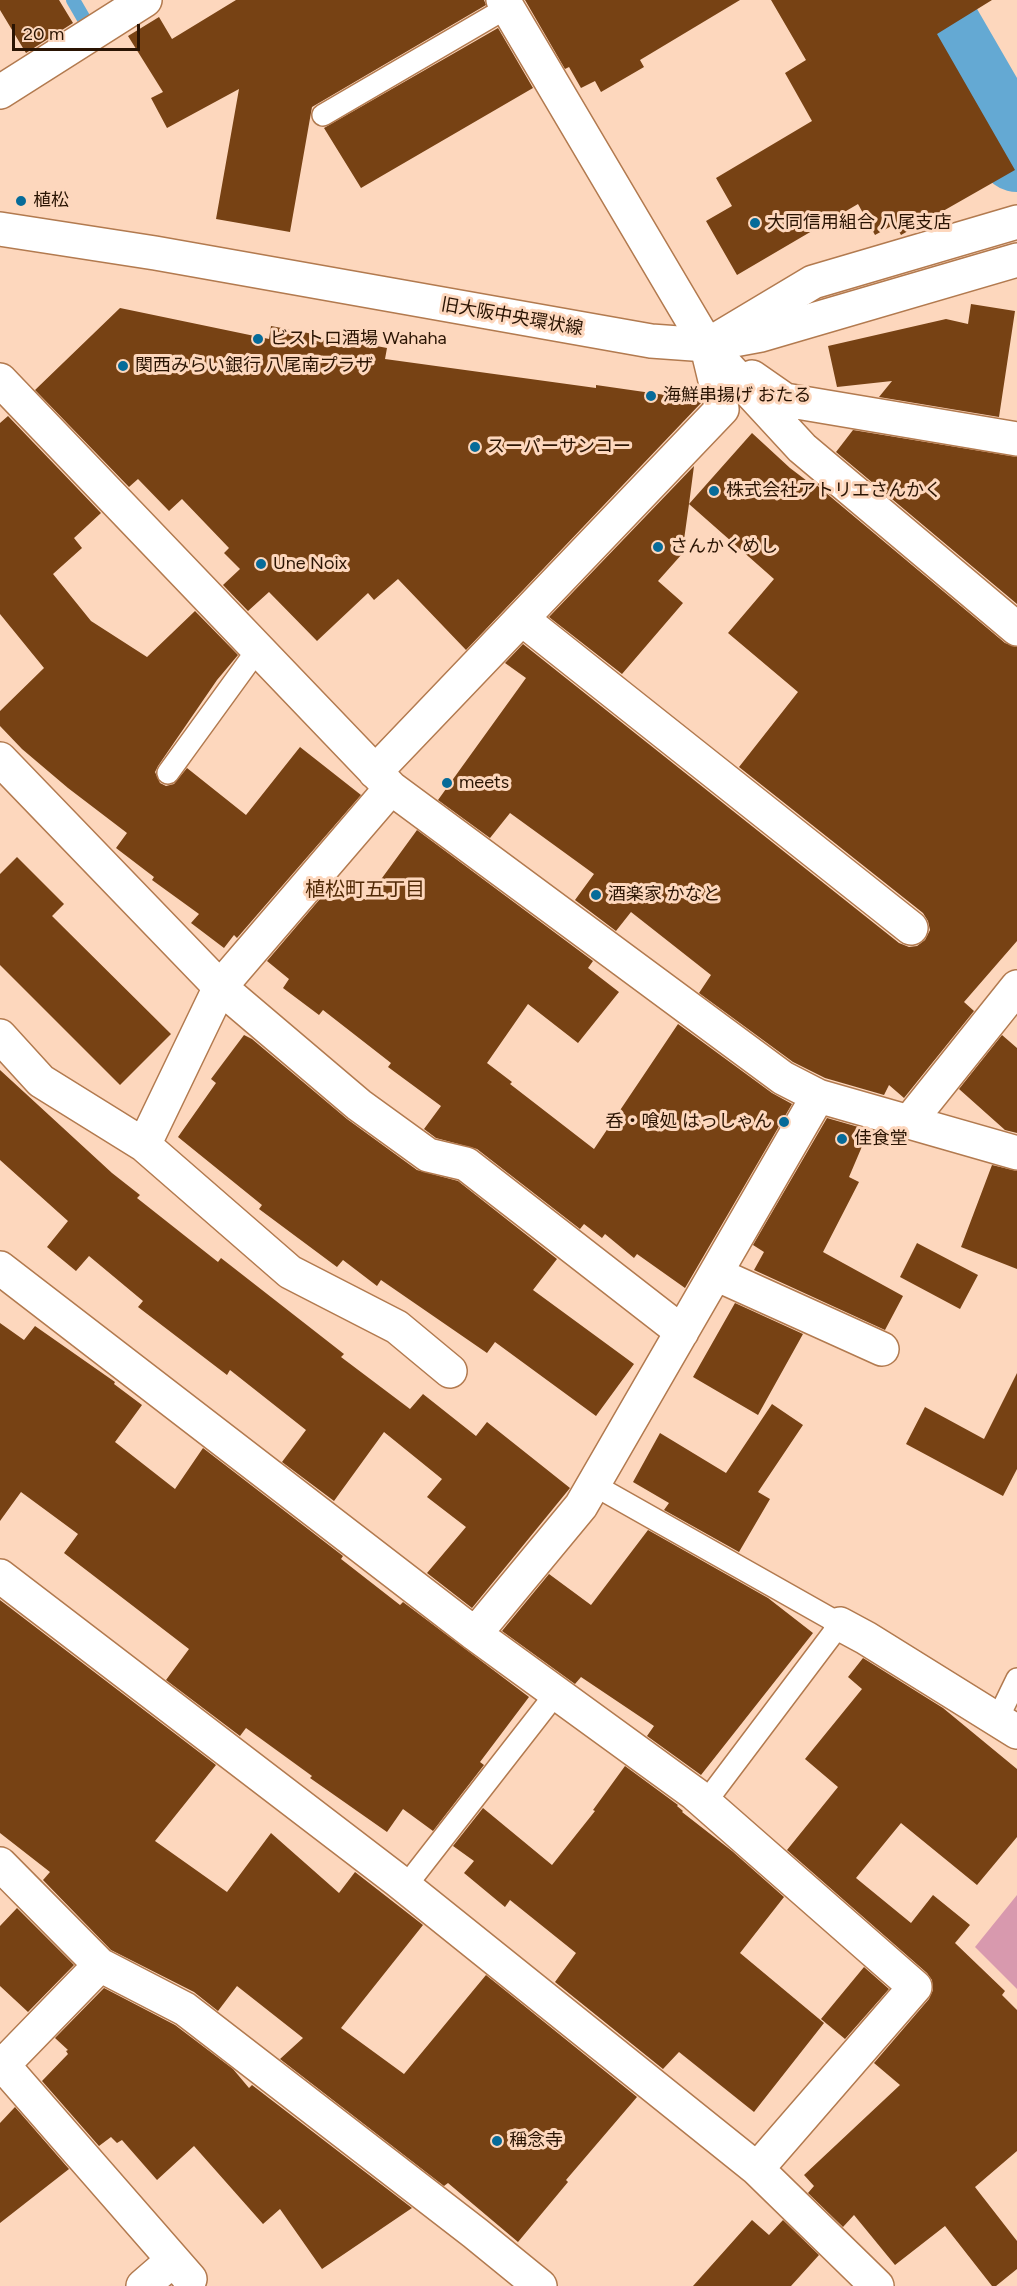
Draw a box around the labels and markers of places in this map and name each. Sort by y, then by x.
place label: 植松 [33,190,69,212]
marker: 植松 [14,194,28,208]
place label: 大同信用組合 八尾支店 [767,212,951,234]
marker: 大同信用組合 八尾支店 [748,216,762,230]
place label: ビストロ酒場 Wahaha [270,328,447,350]
marker: ビストロ酒場 Wahaha [251,332,265,346]
place label: 関西みらい銀行 八尾南プラザ [135,355,373,377]
marker: 関西みらい銀行 八尾南プラザ [116,359,130,373]
place label: 海鮮串揚げ おたる [663,385,811,407]
marker: 海鮮串揚げ おたる [644,389,658,403]
place label: スーパーサンコー [487,436,631,458]
marker: スーパーサンコー [468,440,482,454]
place label: 株式会社アトリエさんかく [726,480,942,502]
marker: 株式会社アトリエさんかく [707,484,721,498]
place label: さんかくめし [670,536,778,558]
marker: さんかくめし [651,540,665,554]
place label: Une Noix [273,553,347,575]
marker: Une Noix [254,557,268,571]
place label: meets [459,772,509,794]
marker: meets [440,776,454,790]
place label: 酒楽家 かなと [608,884,720,906]
marker: 酒楽家 かなと [589,888,603,902]
place label: 呑・喰処 はっしゃん [606,1111,772,1133]
marker: 呑・喰処 はっしゃん [777,1115,791,1129]
place label: 佳食堂 [854,1128,908,1150]
marker: 佳食堂 [835,1132,849,1146]
place label: 稱念寺 [509,2130,563,2152]
marker: 稱念寺 [490,2134,504,2148]

